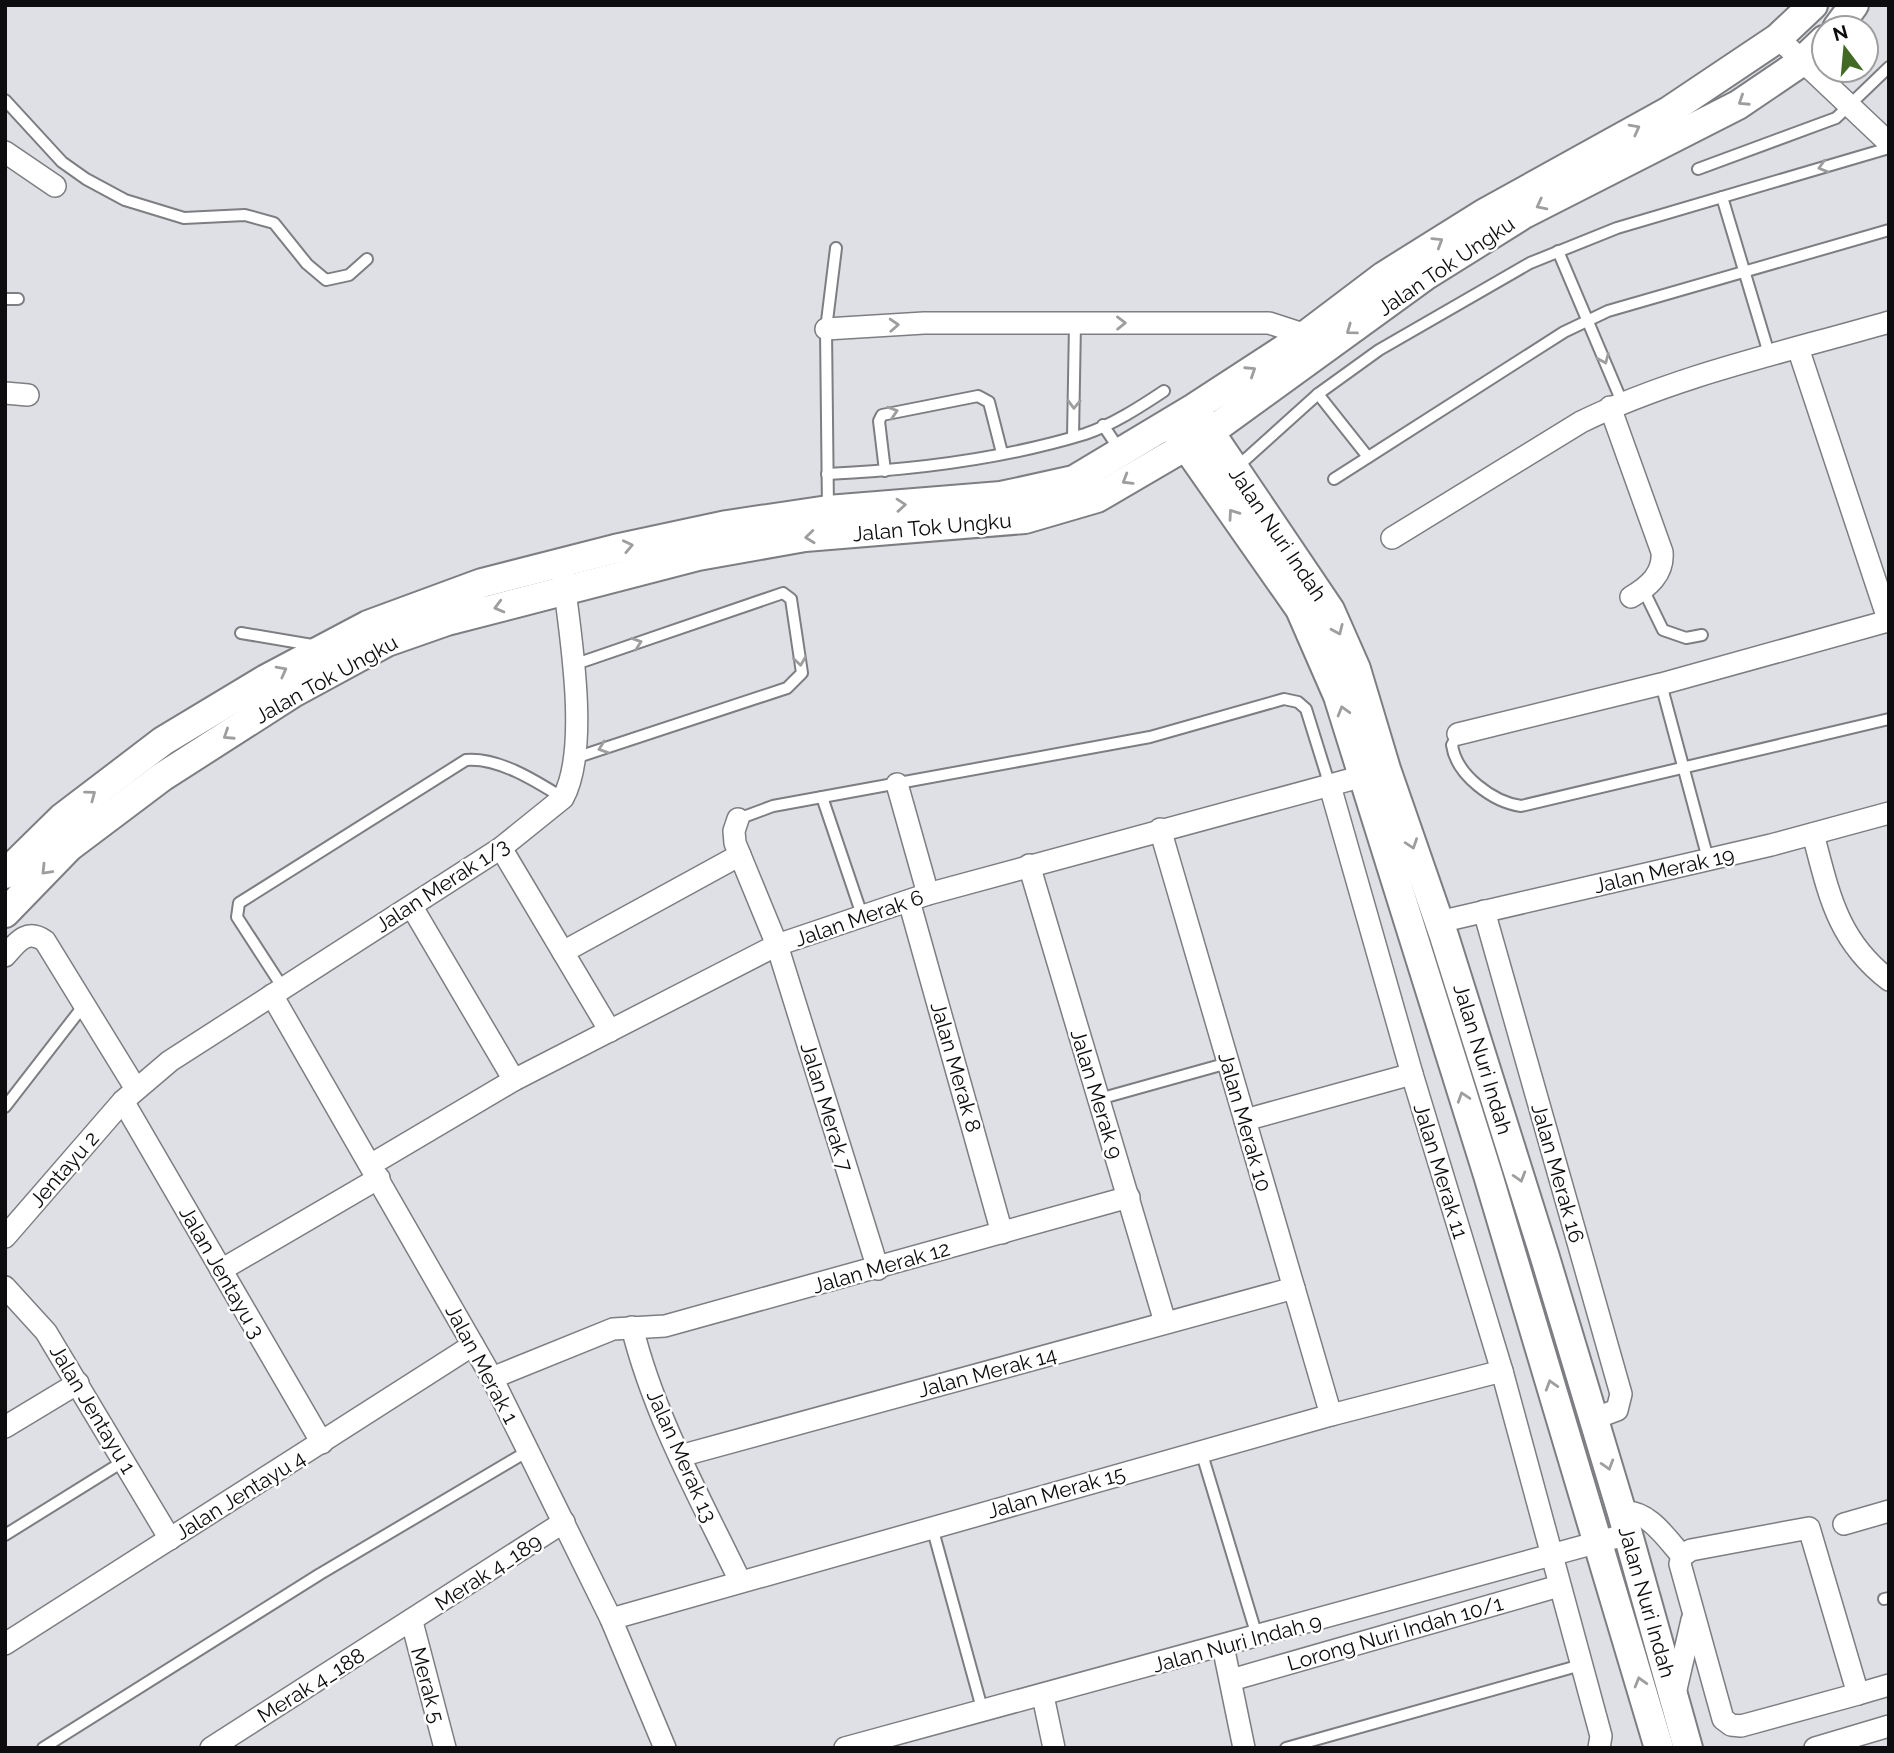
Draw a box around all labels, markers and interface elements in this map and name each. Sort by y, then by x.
north arrow [1810,14,1880,84]
text: N [1830,20,1850,45]
one-way arrow [1738,92,1751,105]
one-way arrow [1628,124,1641,137]
one-way arrow [1817,159,1829,174]
one-way arrow [1536,197,1548,211]
street label: Jalan Tok Ungku [1373,211,1519,321]
one-way arrow [1430,238,1443,251]
one-way arrow [1116,315,1127,330]
one-way arrow [889,318,900,333]
one-way arrow [1346,321,1359,334]
one-way arrow [1596,352,1610,364]
one-way arrow [1243,366,1256,379]
one-way arrow [1066,399,1081,410]
one-way arrow [887,406,899,421]
street label: Jalan Nuri Indah [1224,462,1332,606]
one-way arrow [1122,472,1134,485]
one-way arrow [895,498,906,513]
street label: Jalan Tok Ungku [851,508,1013,546]
one-way arrow [1229,509,1241,522]
one-way arrow [804,529,815,544]
one-way arrow [622,540,634,555]
one-way arrow [493,599,505,614]
one-way arrow [1330,622,1344,635]
street label: Jalan Tok Ungku [250,629,402,729]
one-way arrow [631,637,643,651]
one-way arrow [792,655,807,667]
one-way arrow [274,665,287,679]
one-way arrow [1337,706,1351,718]
one-way arrow [223,726,236,739]
one-way arrow [598,740,610,754]
one-way arrow [84,791,96,804]
street label: Jalan Merak 1/3 [371,833,513,937]
one-way arrow [1404,838,1418,850]
street label: Jalan Merak 19 [1591,842,1737,898]
one-way arrow [42,862,55,875]
street label: Jalan Merak 6 [791,884,927,952]
street label: Jalan Nuri Indah [1448,981,1518,1137]
street label: Jalan Merak 8 [925,999,987,1135]
street label: Jalan Merak 9 [1065,1026,1129,1162]
street label: Jalan Merak 7 [796,1040,859,1175]
street label: Jalan Merak 10 [1213,1049,1277,1195]
one-way arrow [1457,1091,1471,1104]
street label: Jalan Merak 11 [1409,1100,1473,1242]
street label: Jalan Merak 16 [1526,1101,1590,1245]
street label: Jentayu 2 [24,1126,104,1212]
one-way arrow [1511,1171,1526,1183]
street label: Jalan Jentayu 3 [174,1201,270,1343]
street label: Jalan Merak 12 [809,1235,953,1299]
street label: Jalan Merak 1 [440,1300,524,1428]
street label: Jalan Jentayu 1 [45,1340,141,1478]
street label: Jalan Merak 14 [915,1341,1059,1403]
one-way arrow [1545,1379,1560,1391]
street label: Jalan Merak 13 [642,1386,722,1526]
street label: Jalan Jentayu 4 [170,1445,310,1545]
one-way arrow [1599,1459,1614,1471]
street label: Jalan Merak 15 [984,1460,1128,1524]
street label: Jalan Nuri Indah [1613,1523,1681,1681]
street label: Merak 4_189 [430,1528,546,1616]
street label: Lorong Nuri Indah 10/1 [1284,1590,1506,1676]
street label: Jalan Nuri Indah 9 [1150,1608,1324,1678]
street label: Merak 4_188 [253,1642,369,1728]
street label: Merak 5 [406,1644,450,1726]
one-way arrow [1633,1677,1648,1689]

